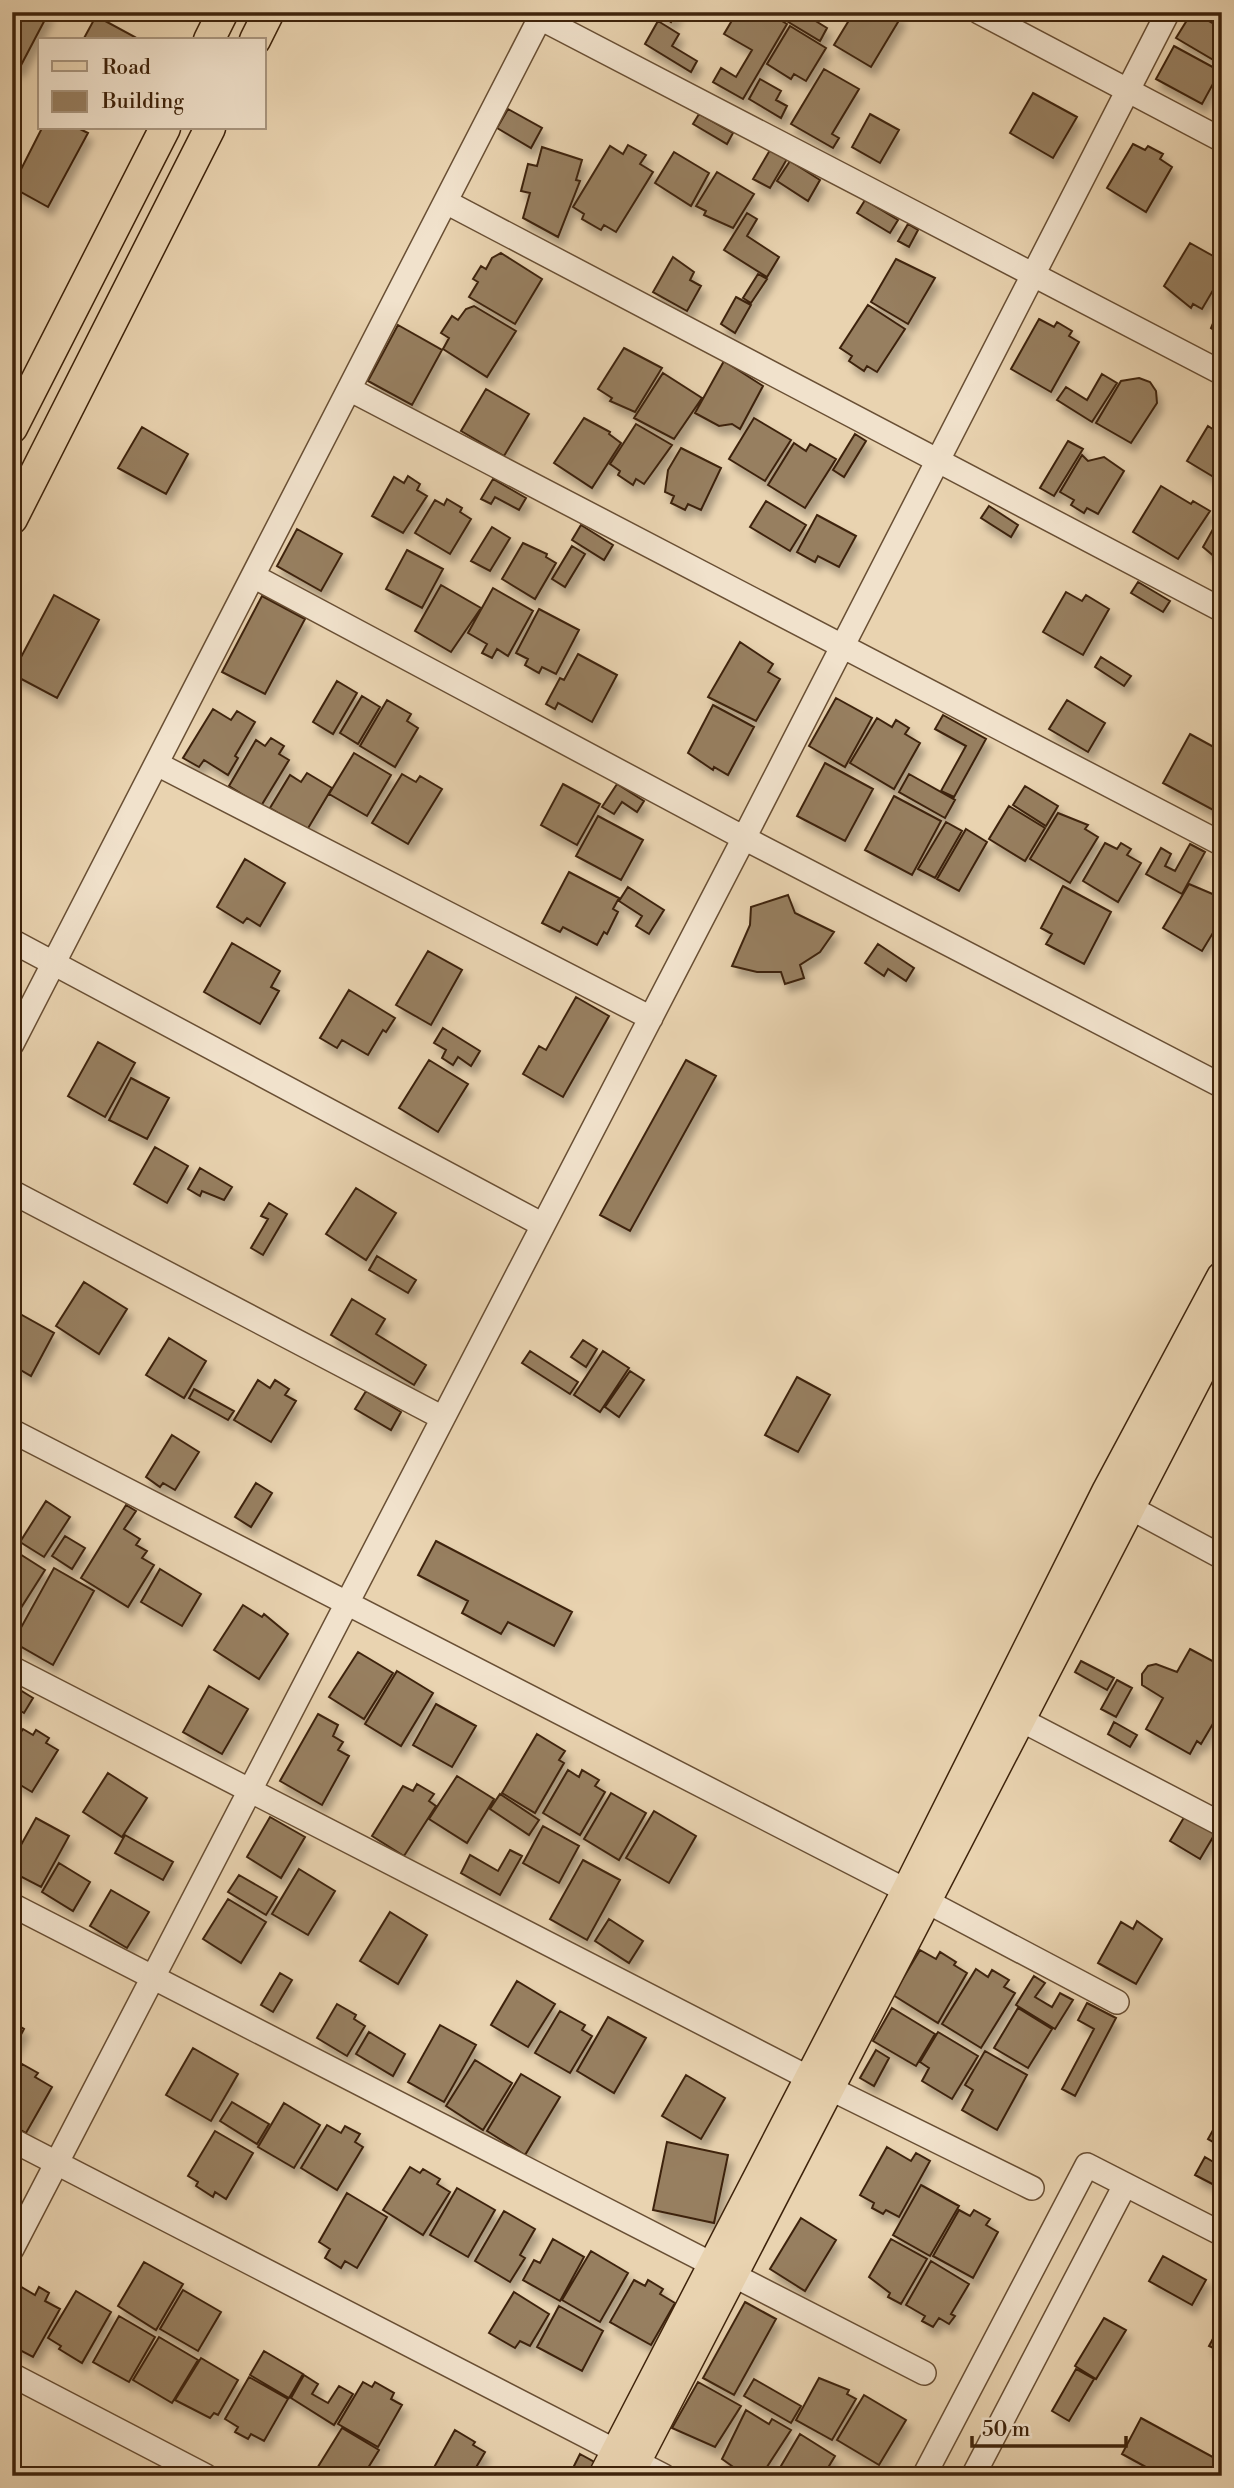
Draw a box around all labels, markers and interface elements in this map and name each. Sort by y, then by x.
legend [38,38,266,130]
text: Road [102,55,151,81]
text: Building [101,89,184,115]
scale bar [972,2404,1126,2448]
text: 50 m [982,2417,1030,2443]

